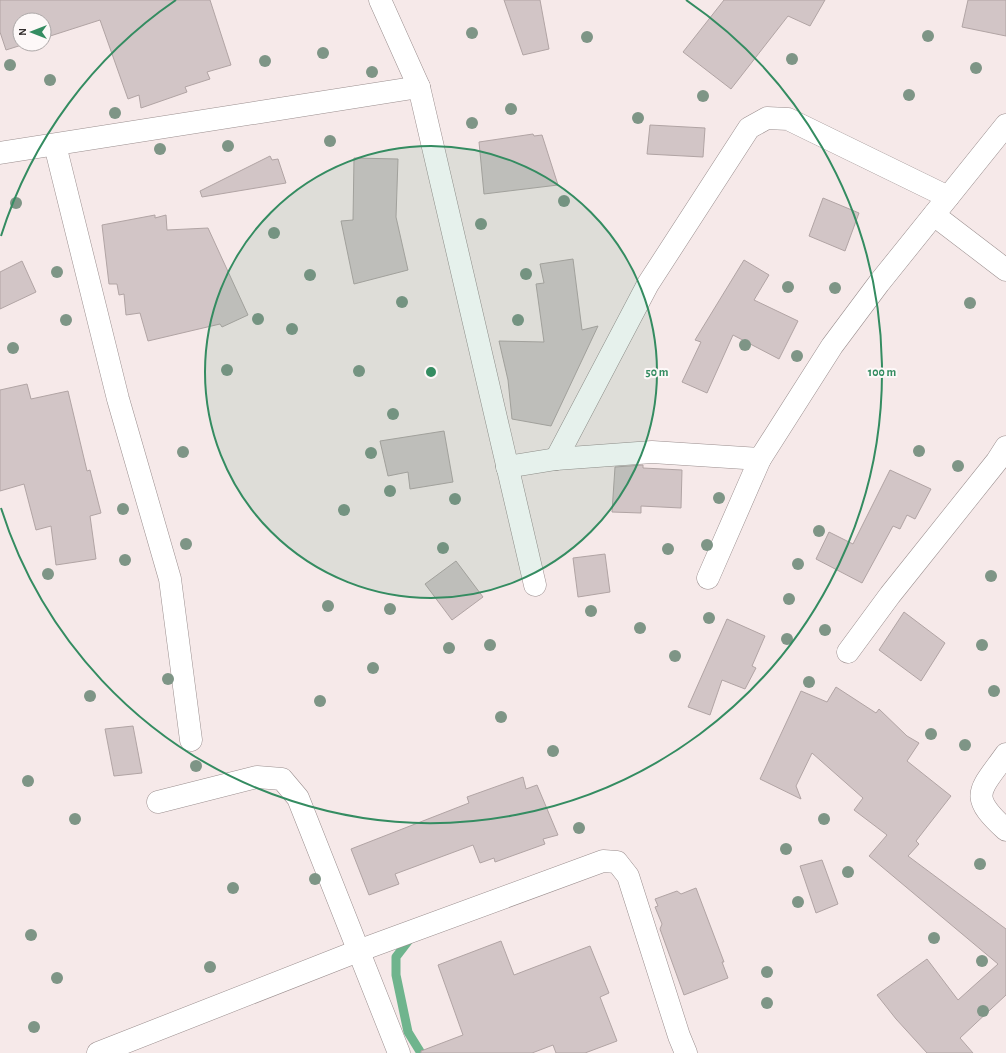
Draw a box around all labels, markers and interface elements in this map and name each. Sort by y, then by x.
north arrow [12,12,52,52]
text: N [17,28,28,36]
centre of rings [424,365,438,379]
text: 50 m [646,366,669,378]
text: 100 m [868,366,896,378]

